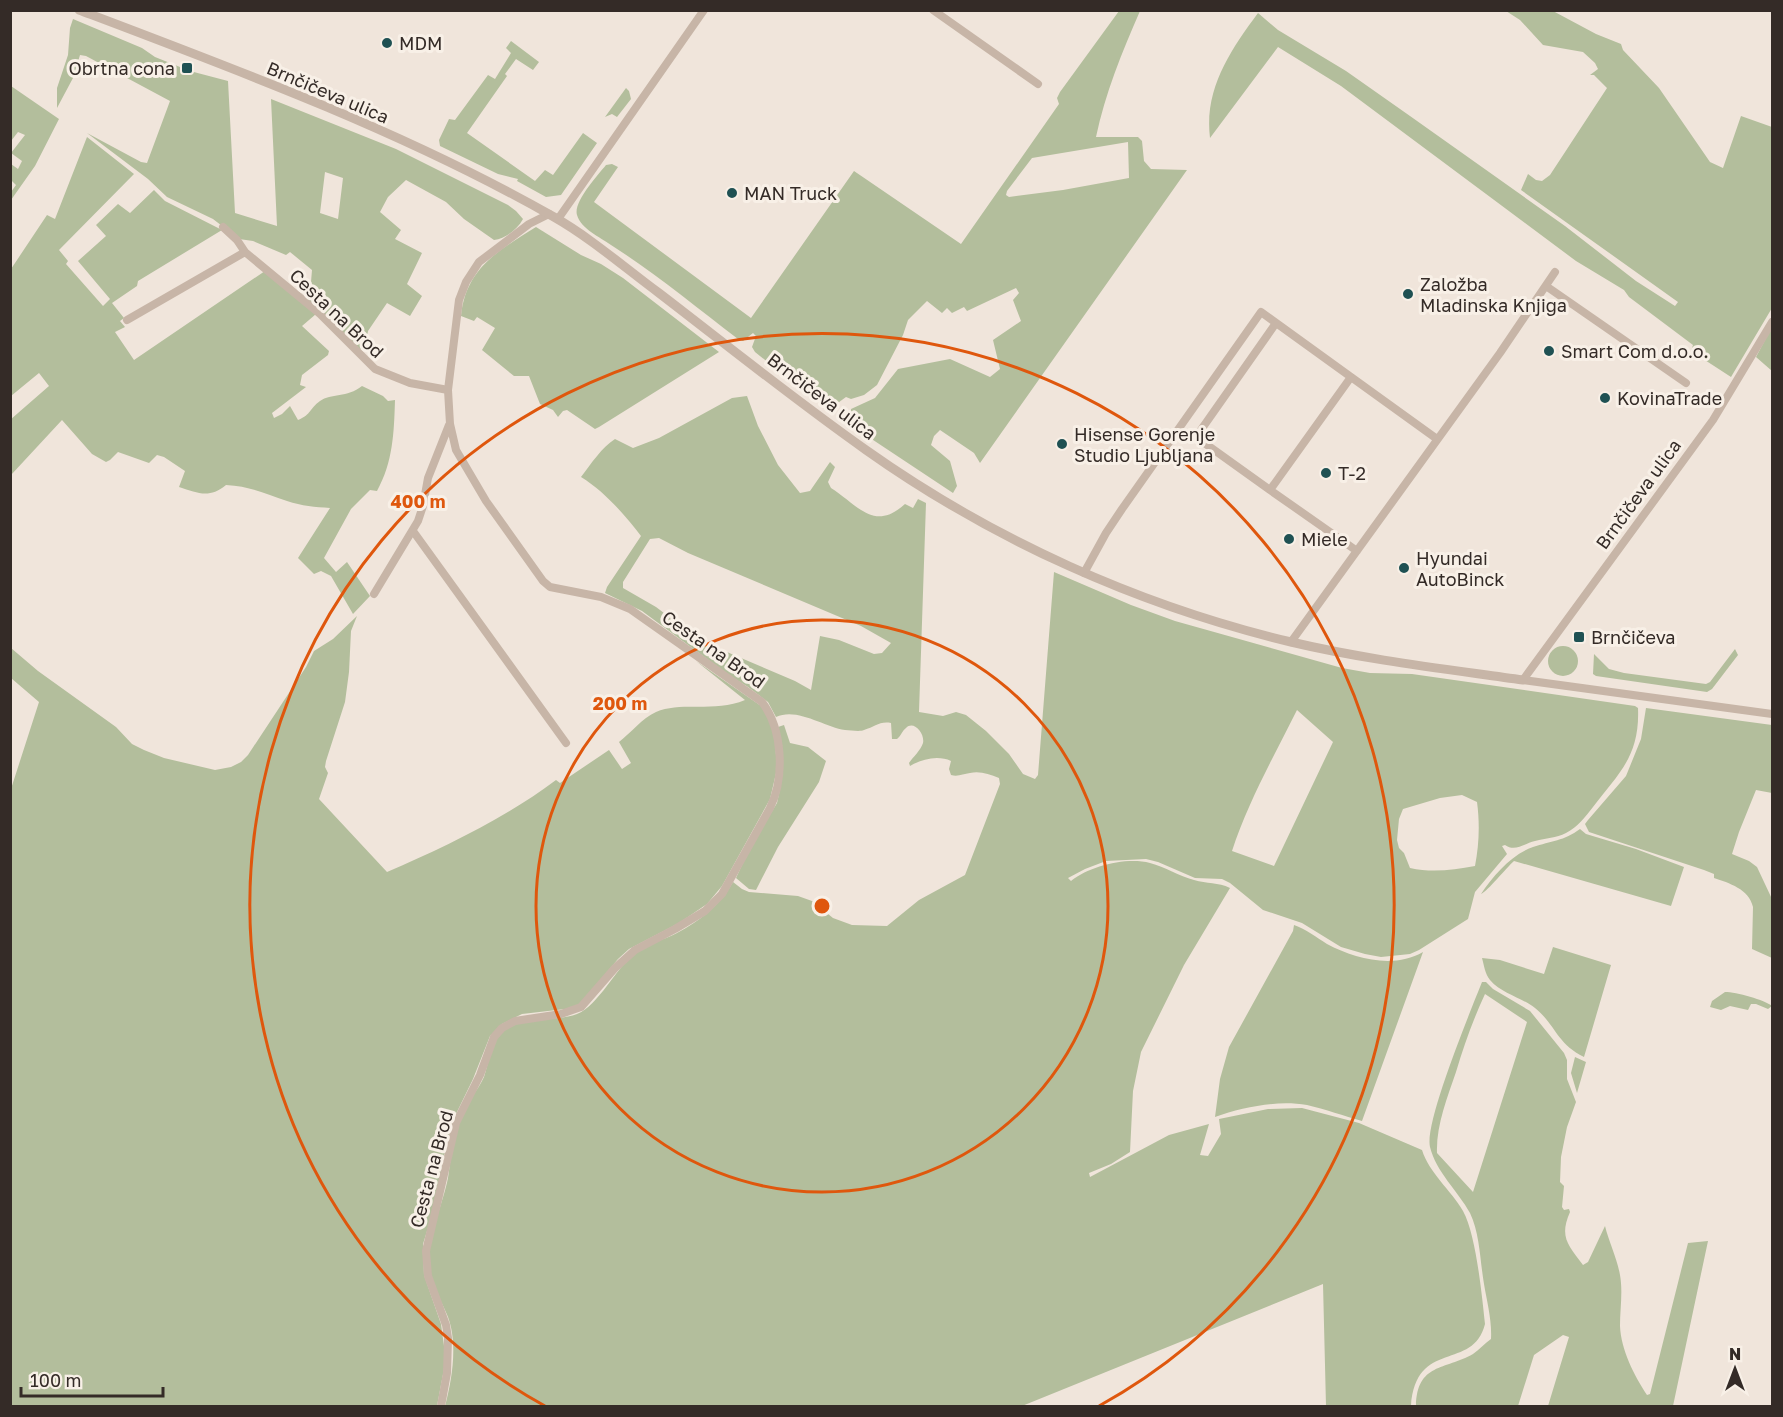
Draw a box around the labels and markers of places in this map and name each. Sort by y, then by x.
place label: MDM [399,32,443,54]
marker: MDM [380,36,394,50]
place label: Obrtna cona [68,57,175,79]
marker: Obrtna cona [180,61,194,75]
place label: MAN Truck [744,182,837,204]
marker: MAN Truck [725,186,739,200]
place label: Založba Mladinska Knjiga [1420,273,1567,316]
marker: Založba Mladinska Knjiga [1401,287,1415,301]
place label: Smart Com d.o.o. [1561,340,1709,362]
marker: Smart Com d.o.o. [1542,344,1556,358]
place label: KovinaTrade [1617,387,1722,409]
marker: KovinaTrade [1598,391,1612,405]
place label: Hisense Gorenje Studio Ljubljana [1074,423,1215,466]
marker: Hisense Gorenje Studio Ljubljana [1055,437,1069,451]
place label: T-2 [1338,462,1366,484]
marker: T-2 [1319,466,1333,480]
place label: Miele [1301,528,1348,550]
marker: Miele [1282,532,1296,546]
place label: Hyundai AutoBinck [1416,547,1505,590]
marker: Hyundai AutoBinck [1397,561,1411,575]
place label: Brnčičeva [1591,626,1675,648]
marker: Brnčičeva [1572,630,1586,644]
centre of rings [812,896,832,916]

